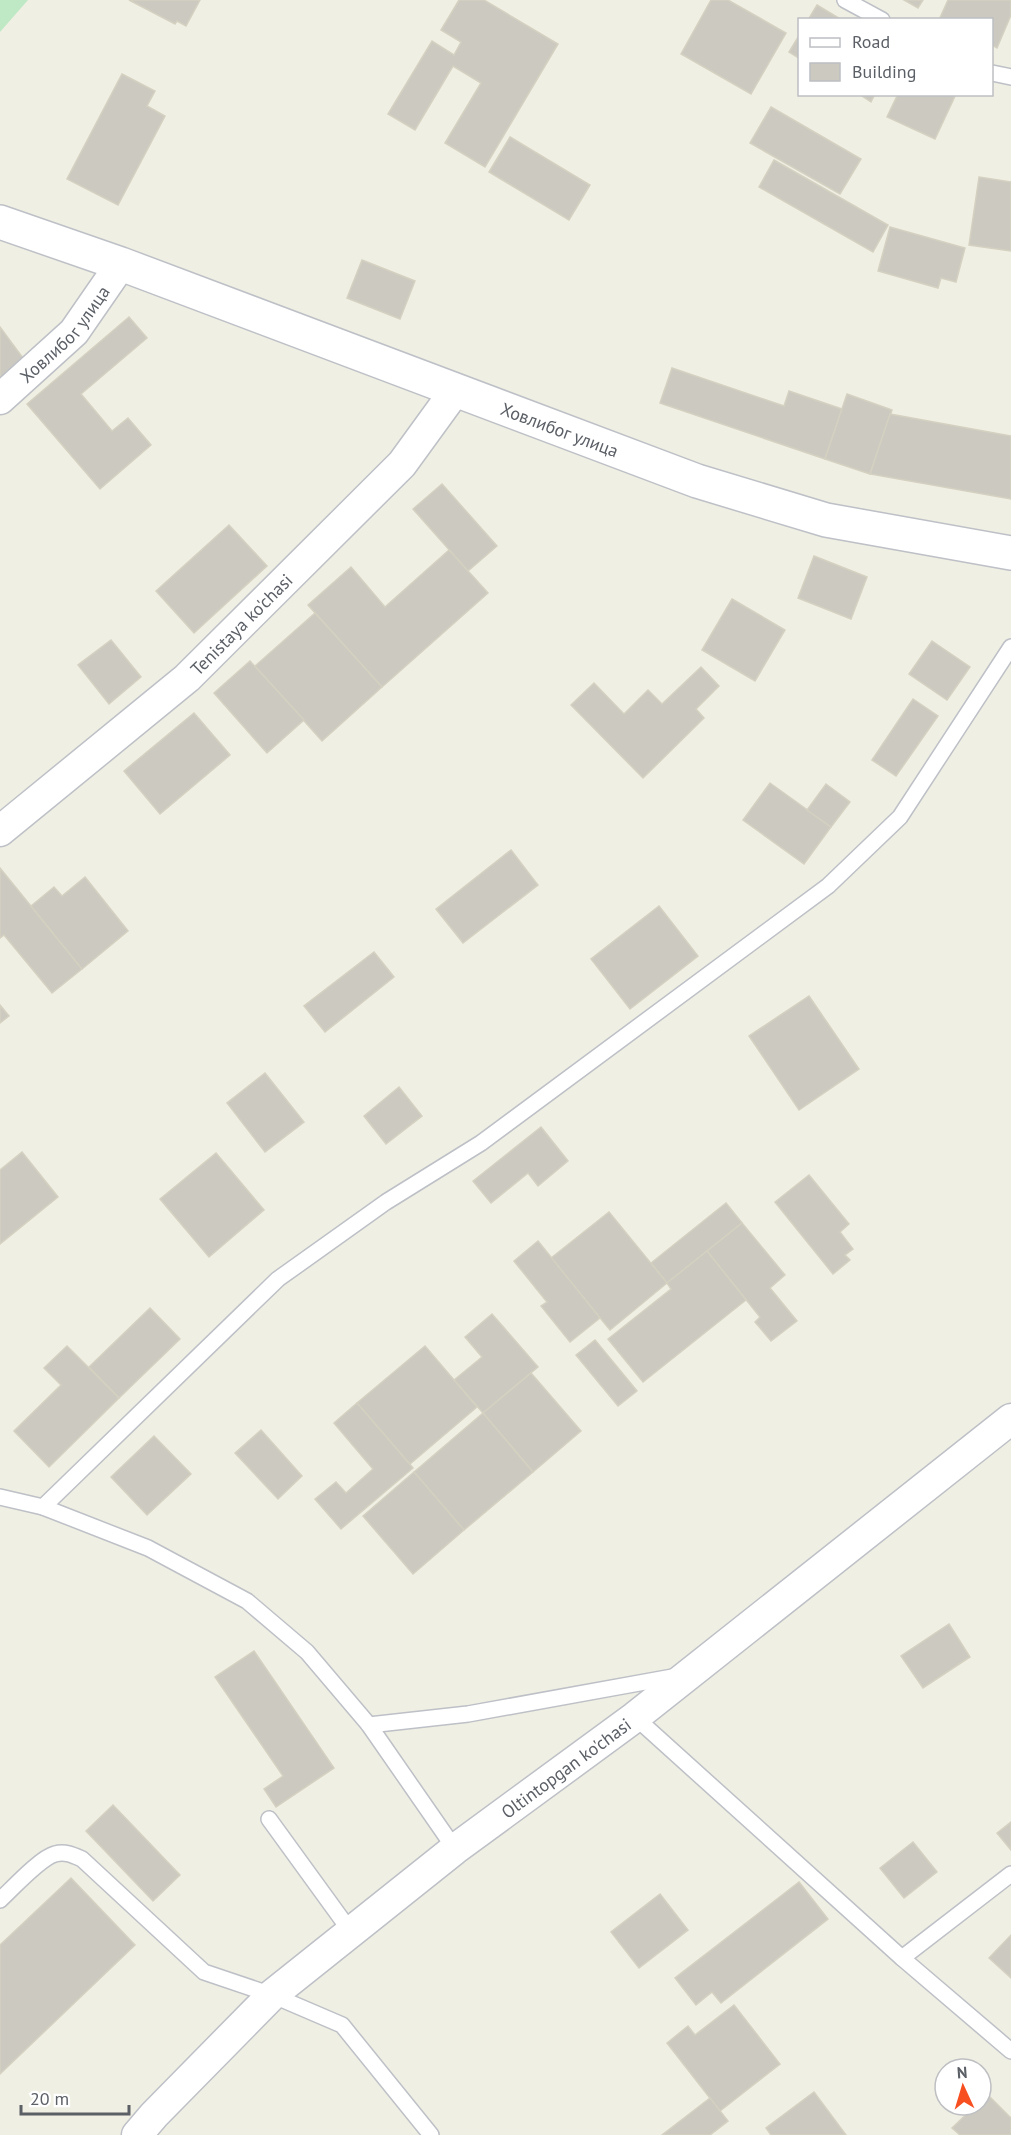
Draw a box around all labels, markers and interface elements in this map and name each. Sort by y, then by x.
legend [798,18,993,96]
text: Road [852,30,890,53]
text: Building [852,60,916,83]
street label: Ховлибог улица [15,281,114,387]
street label: Ховлибог улица [498,397,622,462]
street label: Tenistaya ko'chasi [185,568,297,680]
street label: Oltintopgan ko'chasi [496,1713,635,1823]
north arrow [933,2057,993,2117]
text: N [956,2062,968,2082]
scale bar [21,2078,129,2116]
text: 20 m [30,2087,69,2110]

